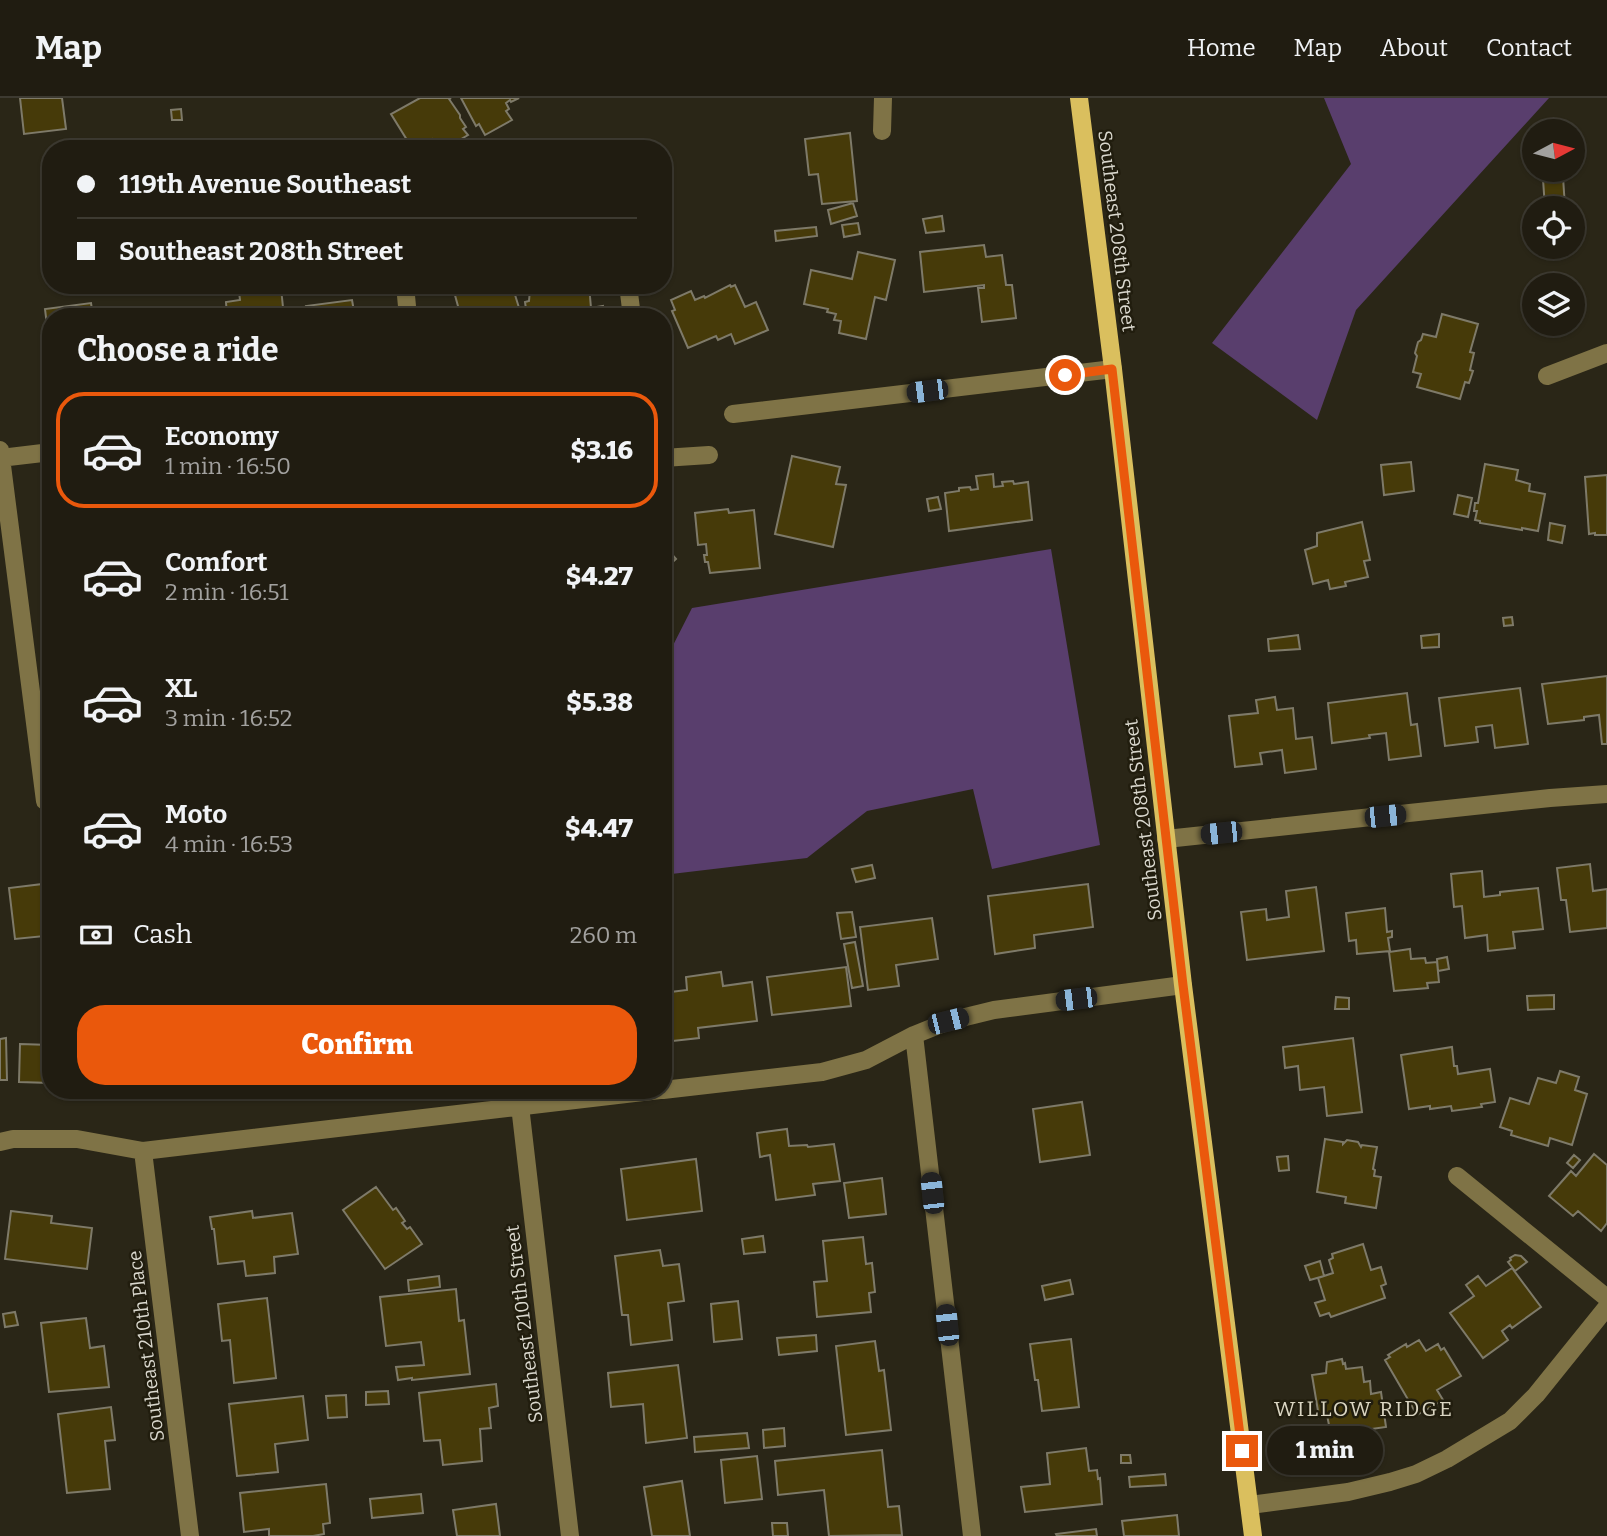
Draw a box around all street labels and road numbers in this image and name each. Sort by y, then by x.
street label: Southeast 208th Street [1093,129,1141,333]
street label: Southeast 208th Street [1119,718,1167,922]
street label: Southeast 210th Street [500,1224,548,1424]
street label: Southeast 210th Place [123,1249,169,1443]

